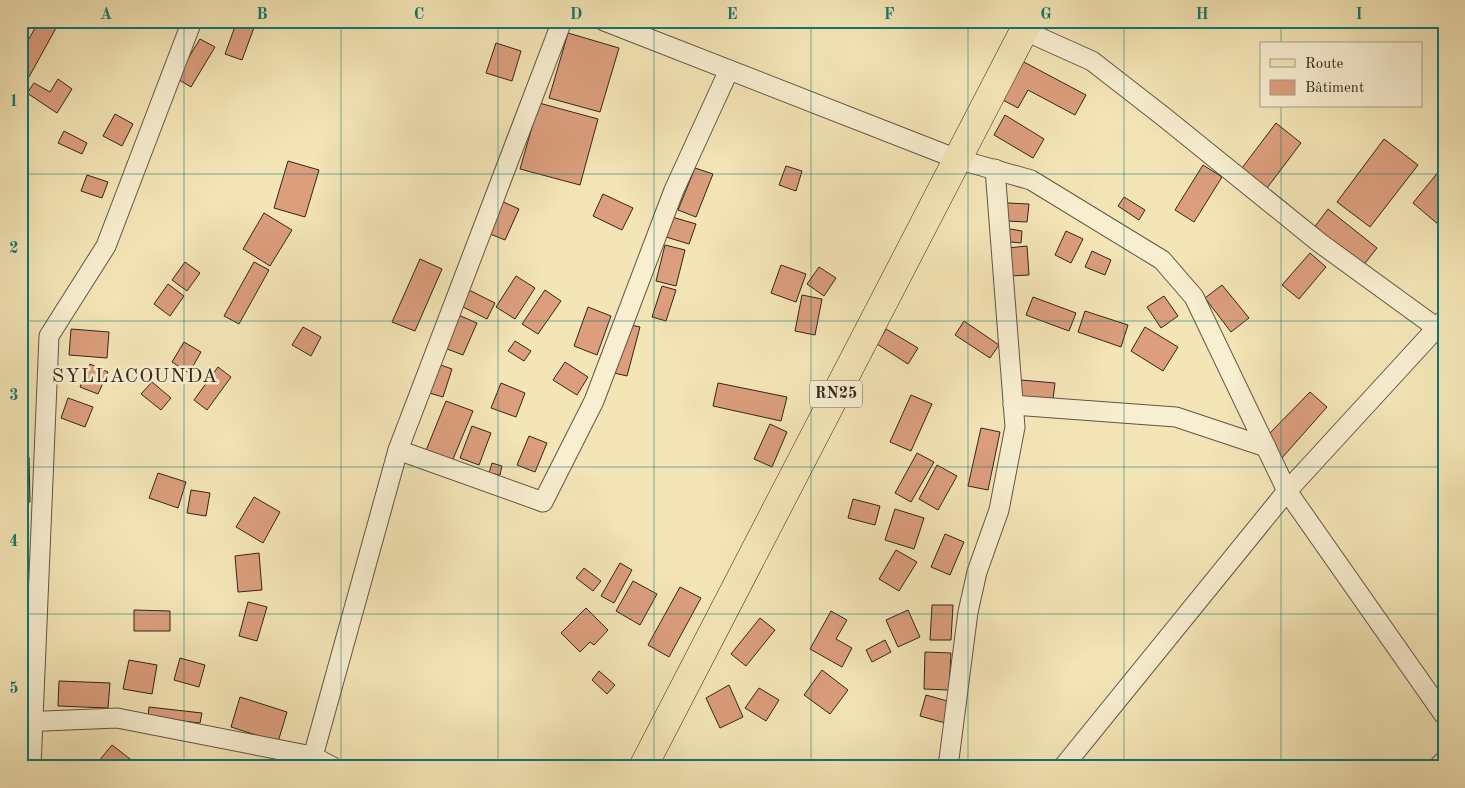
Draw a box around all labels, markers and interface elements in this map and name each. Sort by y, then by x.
text: A [100,7,112,23]
text: B [256,7,268,23]
text: C [414,7,424,23]
text: D [570,7,582,23]
text: E [726,7,738,23]
text: F [884,7,895,23]
text: G [1040,7,1052,23]
text: H [1195,7,1209,23]
text: I [1355,7,1363,23]
legend [1260,42,1422,108]
text: Route [1305,57,1343,72]
text: Bâtiment [1305,81,1364,96]
text: 1 [9,94,19,110]
text: 2 [9,241,19,257]
district label: SYLLACOUNDA [52,367,218,387]
road number: RN25 [810,380,862,408]
text: 3 [9,388,19,404]
text: 4 [9,534,19,550]
text: 5 [9,681,19,697]

